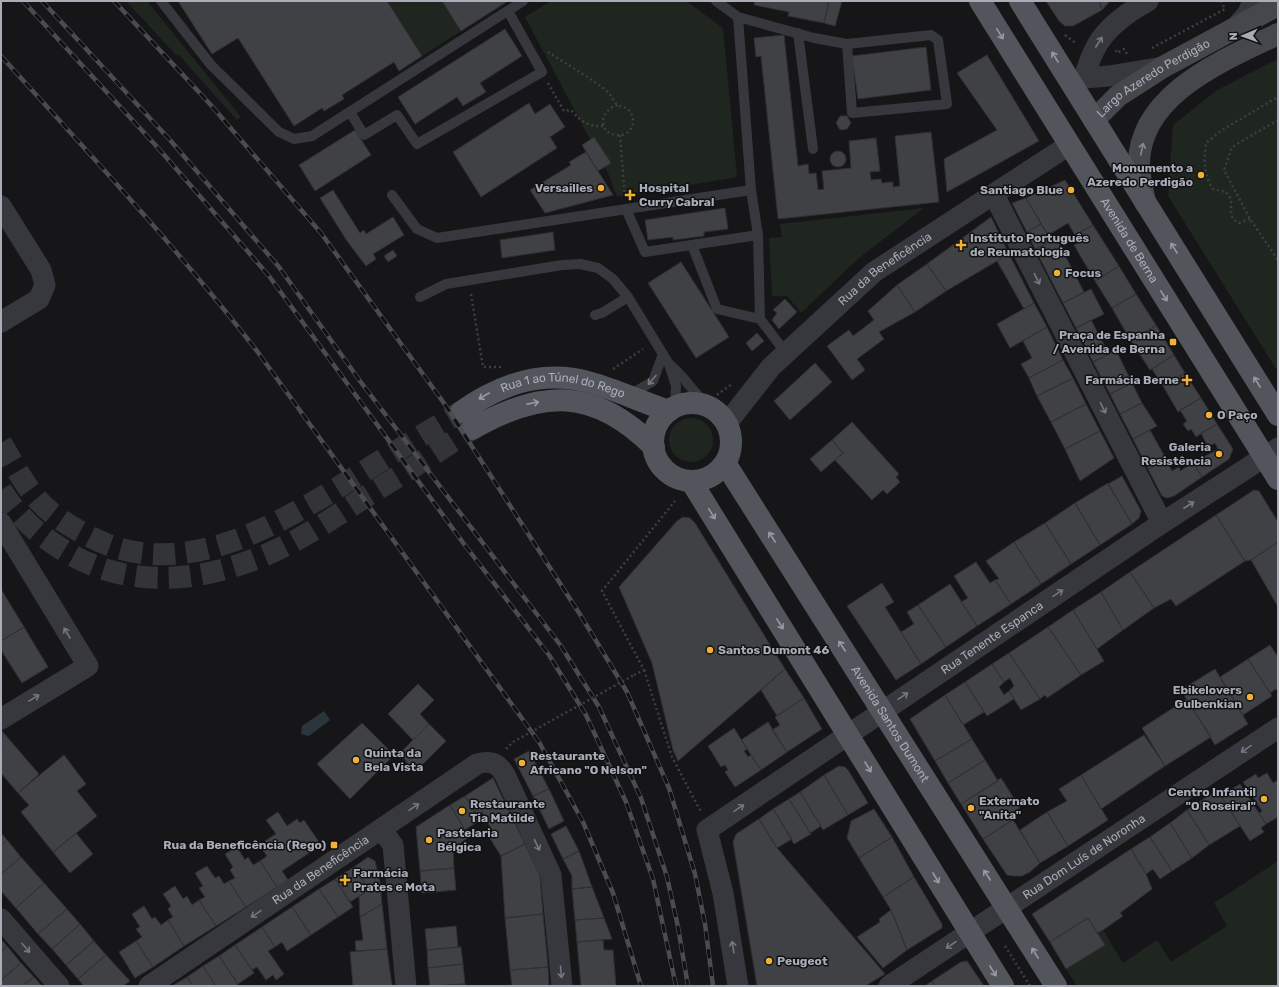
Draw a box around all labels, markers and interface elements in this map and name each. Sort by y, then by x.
north arrow [1223,16,1263,56]
one-way arrow [997,28,1005,40]
text: N [1227,32,1240,41]
street label: Largo Azeredo Perdigão [1094,36,1212,120]
one-way arrow [1095,37,1103,48]
one-way arrow [1051,52,1059,63]
one-way arrow [1139,143,1147,156]
place label: Monumento a Azeredo Perdigão [1087,161,1193,189]
marker: Monumento a Azeredo Perdigão [1196,170,1206,180]
place label: Versailles [535,181,593,195]
place label: Hospital Curry Cabral [639,181,714,209]
marker: Versailles [596,183,606,193]
place label: Santiago Blue [980,183,1063,197]
marker: Santiago Blue [1066,185,1076,195]
marker: Hospital Curry Cabral [624,189,636,201]
street label: Avenida de Berna [1097,195,1161,286]
street label: Rua da Beneficência [835,229,934,308]
place label: Instituto Português de Reumatologia [970,231,1090,259]
marker: Instituto Português de Reumatologia [955,239,967,251]
one-way arrow [1169,242,1177,254]
place label: Focus [1065,266,1101,280]
marker: Focus [1052,268,1062,278]
one-way arrow [1034,273,1041,285]
one-way arrow [1160,290,1168,301]
place label: Praça de Espanha / Avenida de Berna [1053,328,1165,356]
marker: Praça de Espanha / Avenida de Berna [1168,337,1178,347]
street label: Rua 1 ao Túnel do Rego [498,370,627,401]
place label: Farmácia Berne [1085,373,1179,387]
one-way arrow [647,375,656,385]
marker: Farmácia Berne [1182,375,1192,385]
one-way arrow [1253,376,1261,388]
one-way arrow [478,393,490,400]
one-way arrow [527,398,540,406]
one-way arrow [1099,401,1107,413]
place label: O Paço [1217,408,1258,422]
marker: O Paço [1204,410,1214,420]
place label: Galeria Resistência [1141,440,1211,468]
marker: Galeria Resistência [1214,449,1224,459]
one-way arrow [1183,501,1194,509]
one-way arrow [708,508,716,520]
one-way arrow [768,531,776,543]
one-way arrow [1052,589,1063,597]
street label: Rua Tenente Espanca [938,598,1046,677]
one-way arrow [776,618,784,629]
one-way arrow [63,627,71,639]
one-way arrow [838,640,846,652]
place label: Santos Dumont 46 [718,643,829,657]
marker: Santos Dumont 46 [705,645,715,655]
street label: Avenida Santos Dumont [848,663,932,785]
place label: Ebikelovers Gulbenkian [1173,683,1242,711]
one-way arrow [897,692,908,700]
marker: Ebikelovers Gulbenkian [1245,692,1255,702]
one-way arrow [28,694,40,702]
one-way arrow [1240,745,1251,753]
place label: Quinta da Bela Vista [364,746,423,774]
place label: Restaurante Africano "O Nelson" [530,749,647,777]
marker: Quinta da Bela Vista [351,755,361,765]
marker: Restaurante Africano "O Nelson" [517,758,527,768]
one-way arrow [864,761,872,772]
place label: Centro Infantil "O Roseiral" [1168,785,1256,813]
place label: Externato "Anita" [979,794,1040,822]
marker: Centro Infantil "O Roseiral" [1259,794,1269,804]
place label: Restaurante Tia Matilde [470,797,545,825]
one-way arrow [408,803,419,811]
marker: Externato "Anita" [966,803,976,813]
one-way arrow [733,804,744,812]
marker: Restaurante Tia Matilde [457,806,467,816]
street label: Rua Dom Luís de Noronha [1020,811,1148,902]
place label: Pastelaria Bélgica [437,826,498,854]
street label: Rua da Beneficência [269,832,371,908]
marker: Pastelaria Bélgica [424,835,434,845]
place label: Rua da Beneficência (Rego) [163,838,326,852]
one-way arrow [534,839,541,851]
marker: Rua da Beneficência (Rego) [329,840,339,850]
place label: Farmácia Prates e Mota [353,866,435,894]
one-way arrow [982,869,991,880]
one-way arrow [932,872,940,884]
marker: Farmácia Prates e Mota [340,875,350,885]
one-way arrow [251,910,262,918]
one-way arrow [729,941,737,954]
one-way arrow [945,941,956,949]
one-way arrow [22,943,31,954]
one-way arrow [1031,947,1039,959]
place label: Peugeot [777,954,828,968]
marker: Peugeot [764,956,774,966]
one-way arrow [557,965,564,978]
one-way arrow [990,965,998,977]

